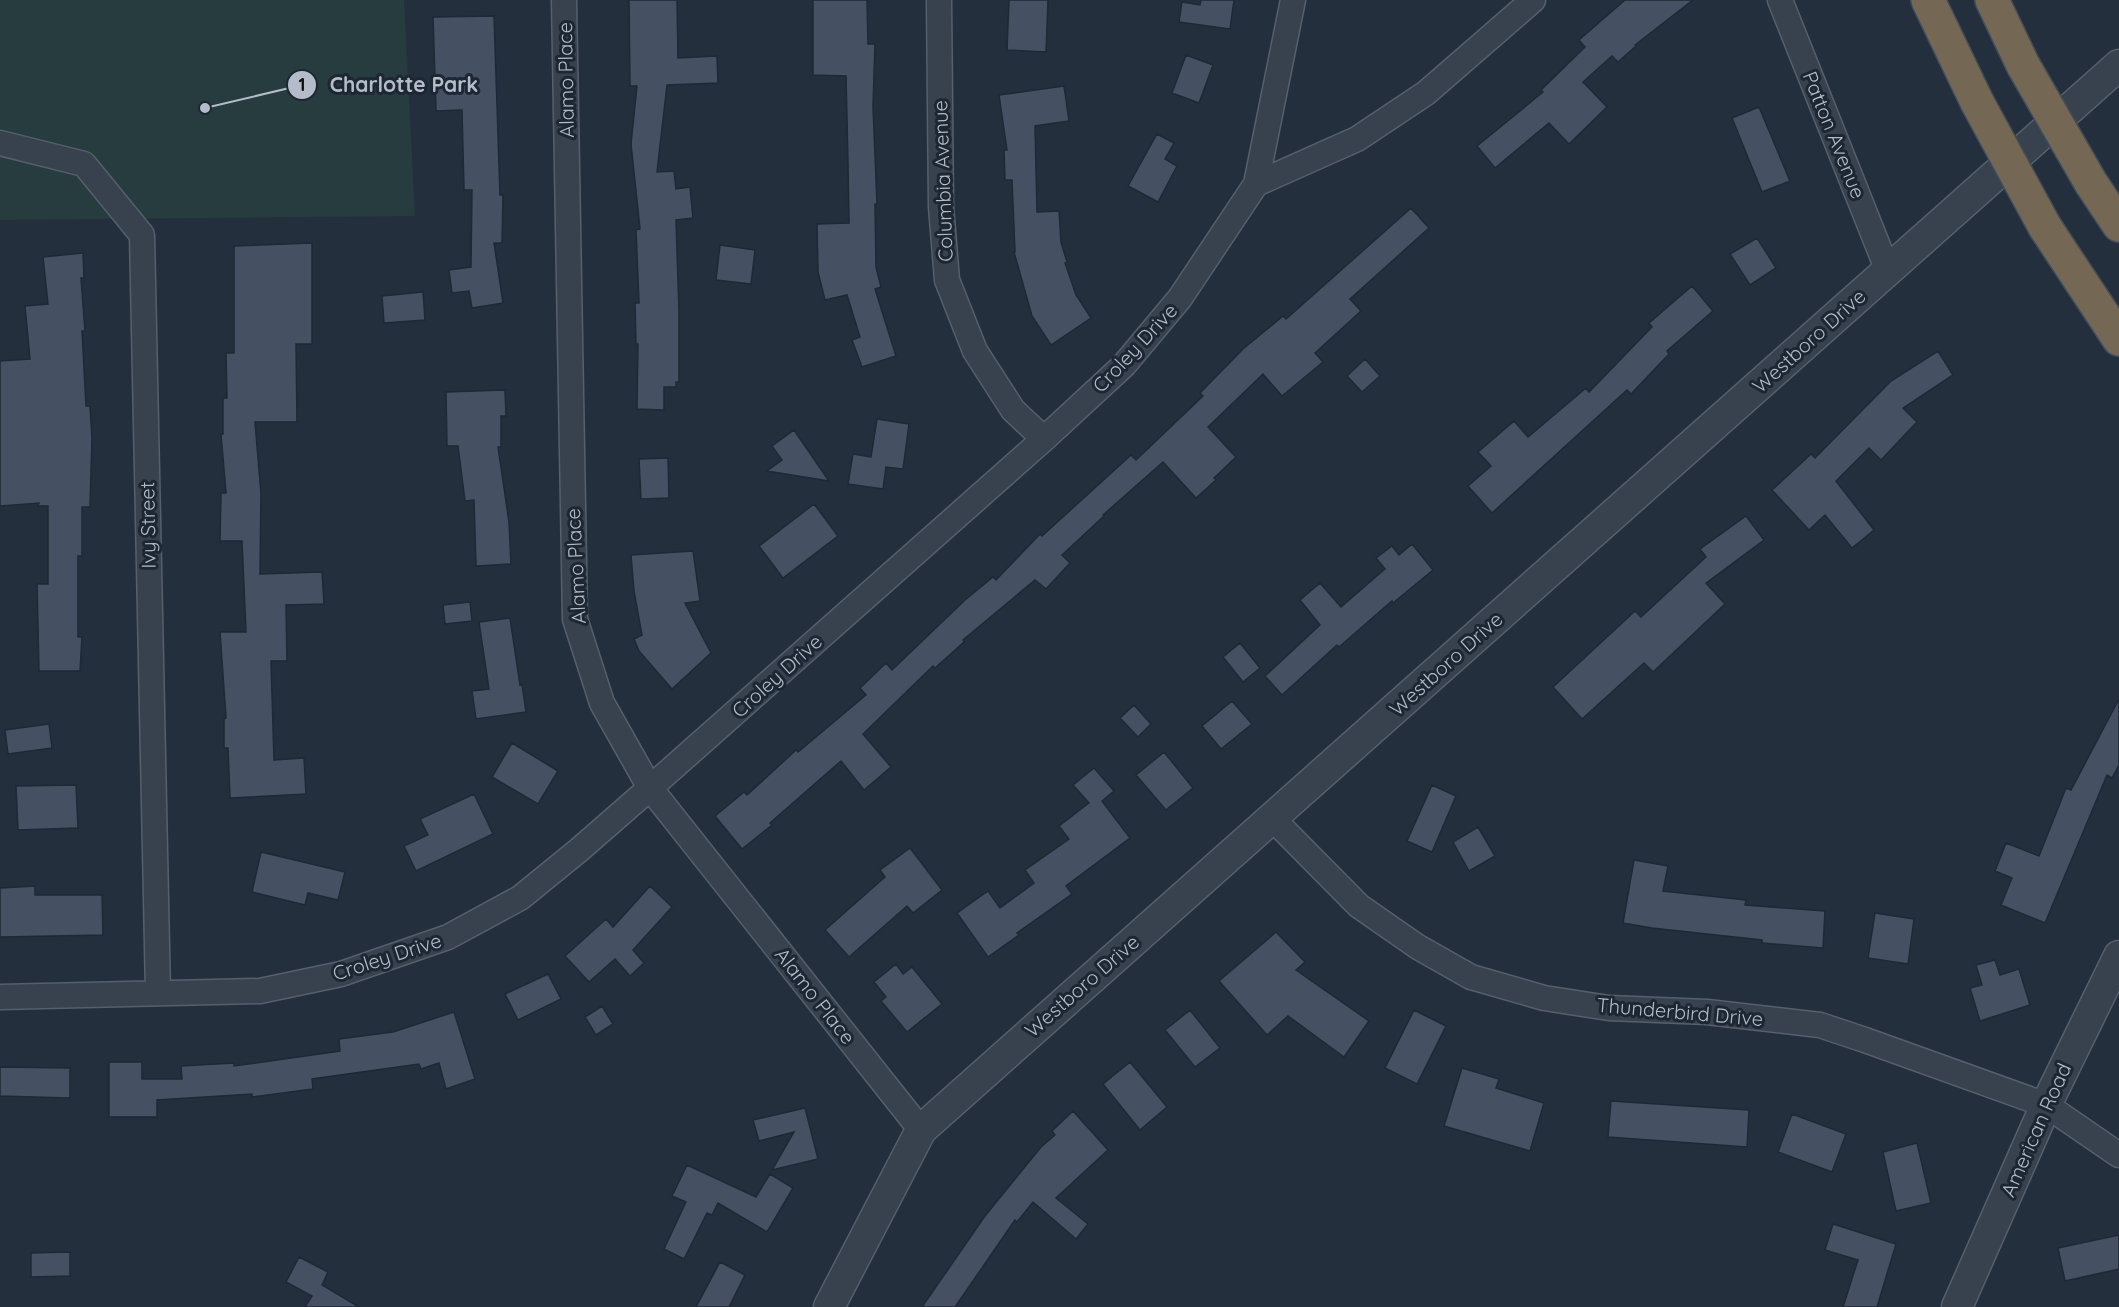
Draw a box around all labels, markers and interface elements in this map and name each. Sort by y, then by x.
street label: Alamo Place [552,22,579,138]
callout: Charlotte Park [287,65,490,104]
street label: Patton Avenue [1798,68,1871,202]
text: Charlotte Park [330,71,478,97]
text: 1 [298,73,306,96]
street label: Columbia Avenue [927,100,958,262]
street label: Westboro Drive [1747,283,1870,398]
street label: Croley Drive [1087,298,1182,397]
street label: Ivy Street [134,481,161,569]
street label: Alamo Place [560,508,591,624]
street label: Westboro Drive [1384,606,1507,721]
street label: Croley Drive [726,629,827,723]
street label: Croley Drive [329,927,444,986]
street label: Westboro Drive [1019,929,1144,1042]
street label: Alamo Place [770,942,861,1049]
street label: Thunderbird Drive [1596,992,1764,1031]
street label: American Road [1995,1059,2076,1200]

